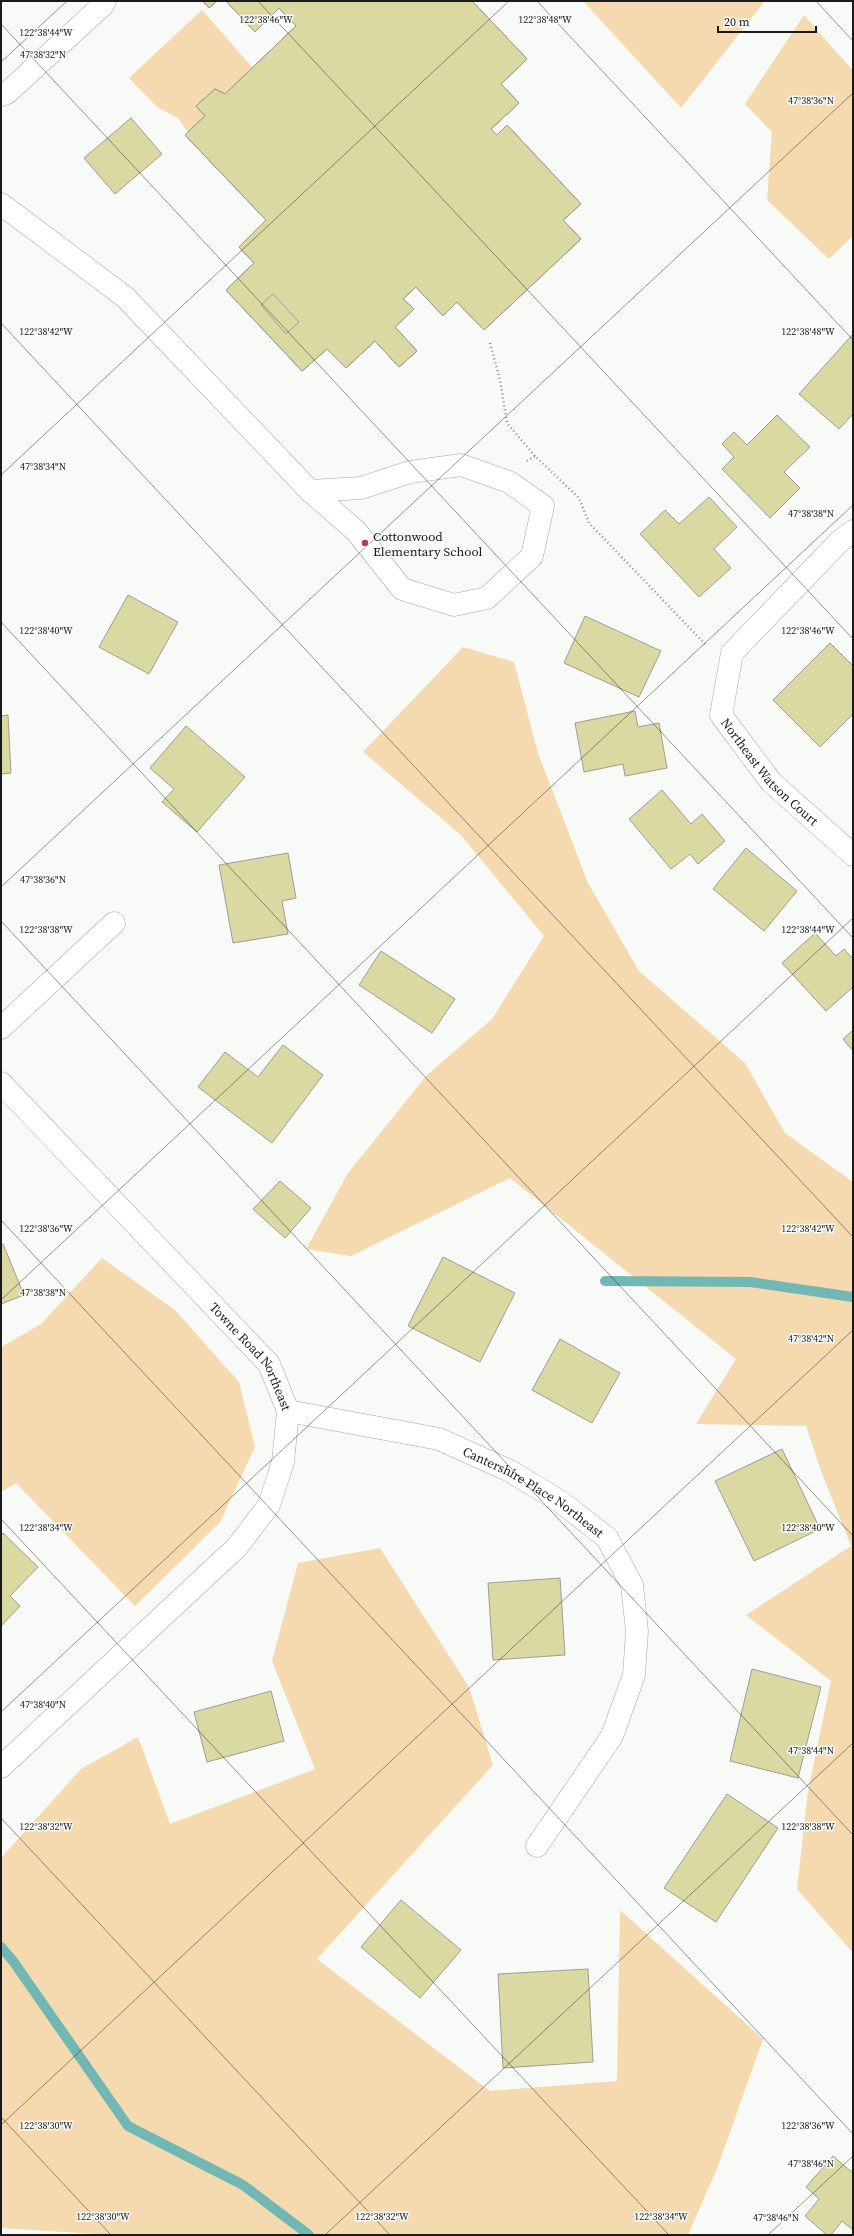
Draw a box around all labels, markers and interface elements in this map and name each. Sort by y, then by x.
scale bar [718,8,816,34]
text: 122°38'46"W [239,13,293,26]
text: 122°38'48"W [518,13,572,26]
text: 20 m [724,14,750,30]
text: 122°38'44"W [19,26,73,39]
text: 47°38'32"N [20,48,66,61]
text: 47°38'36"N [788,94,834,107]
text: 122°38'42"W [19,325,73,338]
text: 122°38'48"W [781,325,835,338]
text: 47°38'34"N [20,460,66,473]
text: 47°38'38"N [788,507,834,520]
place label: Cottonwood Elementary School [373,528,482,560]
marker: Cottonwood Elementary School [360,538,370,548]
text: 122°38'40"W [19,624,73,637]
text: 122°38'46"W [781,624,835,637]
street label: Northeast Watson Court [717,715,822,830]
text: 47°38'36"N [20,873,66,886]
text: 122°38'38"W [19,923,73,936]
text: 122°38'44"W [781,923,835,936]
text: 122°38'36"W [19,1222,73,1235]
text: 122°38'42"W [781,1222,835,1235]
text: 47°38'38"N [20,1286,66,1299]
street label: Towne Road Northeast [206,1299,295,1414]
text: 47°38'42"N [788,1332,834,1345]
street label: Cantershire Place Northeast [460,1443,608,1542]
text: 122°38'34"W [19,1521,73,1534]
text: 122°38'40"W [781,1521,835,1534]
text: 47°38'40"N [20,1698,66,1711]
text: 47°38'44"N [788,1744,834,1757]
text: 122°38'32"W [19,1820,73,1833]
text: 122°38'38"W [781,1820,835,1833]
text: 122°38'30"W [19,2119,73,2132]
text: 122°38'36"W [781,2119,835,2132]
text: 47°38'46"N [788,2157,834,2170]
text: 122°38'30"W [76,2210,130,2223]
text: 122°38'32"W [355,2210,409,2223]
text: 122°38'34"W [634,2210,688,2223]
text: 47°38'46"N [753,2211,799,2224]

